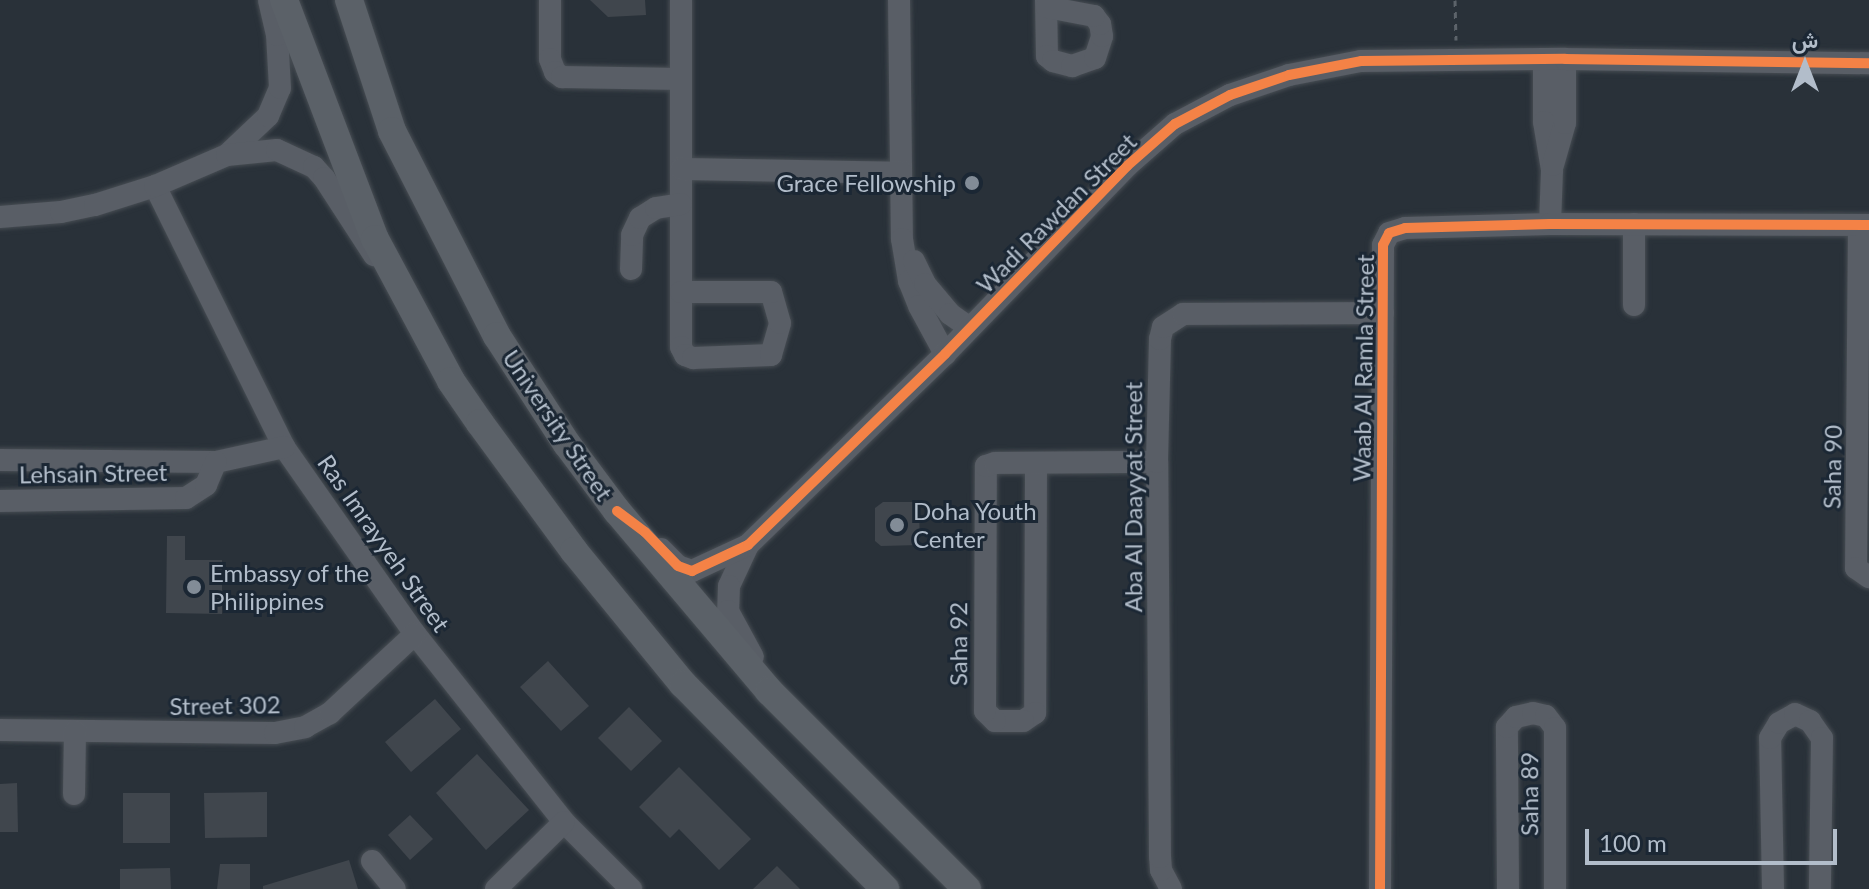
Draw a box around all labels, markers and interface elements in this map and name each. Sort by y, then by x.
north arrow [1765,24,1845,104]
text: ش [1792,26,1818,53]
street label: Wadi Rawdan Street [970,127,1142,299]
place label: Grace Fellowship [776,169,956,197]
marker: Grace Fellowship [963,174,981,192]
street label: Waab Al Ramla Street [1347,254,1379,482]
street label: University Street [497,344,619,506]
street label: Aba Al Daayyat Street [1119,381,1147,613]
street label: Saha 90 [1817,425,1847,509]
street label: Ras Imrayyeh Street [312,449,456,637]
street label: Lehsain Street [19,457,167,489]
place label: Doha Youth Center [913,497,1037,553]
marker: Doha Youth Center [888,516,906,534]
place label: Embassy of the Philippines [210,559,370,615]
marker: Embassy of the Philippines [185,578,203,596]
street label: Saha 92 [944,602,972,686]
street label: Street 302 [169,690,281,720]
street label: Saha 89 [1515,752,1543,836]
scale bar [1589,813,1841,863]
text: 100 m [1599,828,1667,857]

